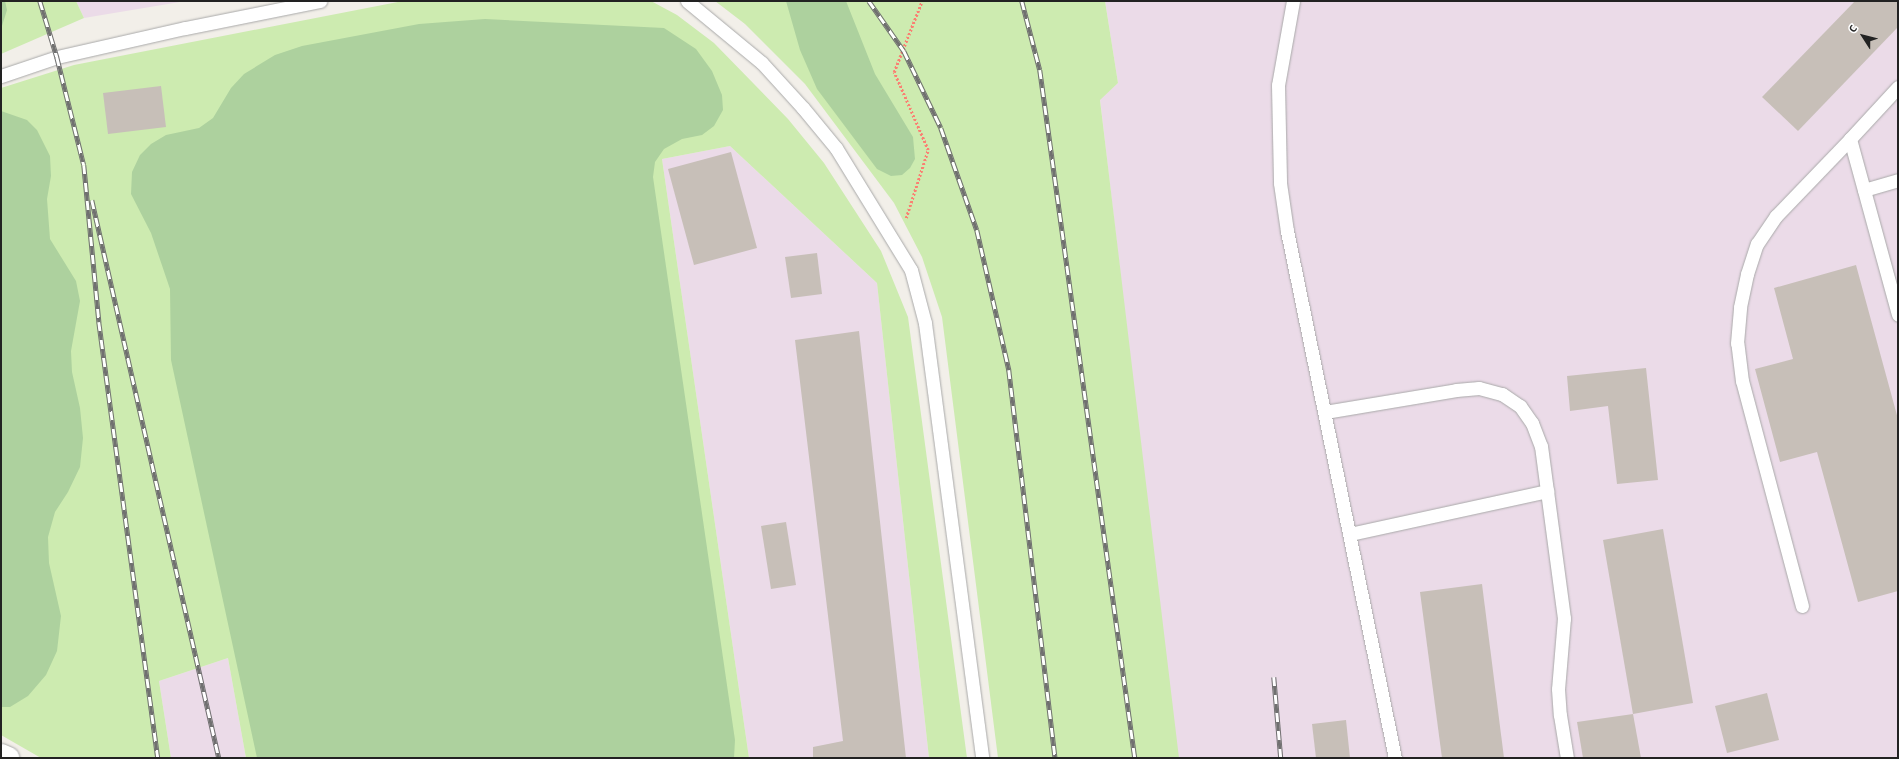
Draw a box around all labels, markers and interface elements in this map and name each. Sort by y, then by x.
north arrow [1843,16,1883,56]
text: С [1847,23,1859,34]

